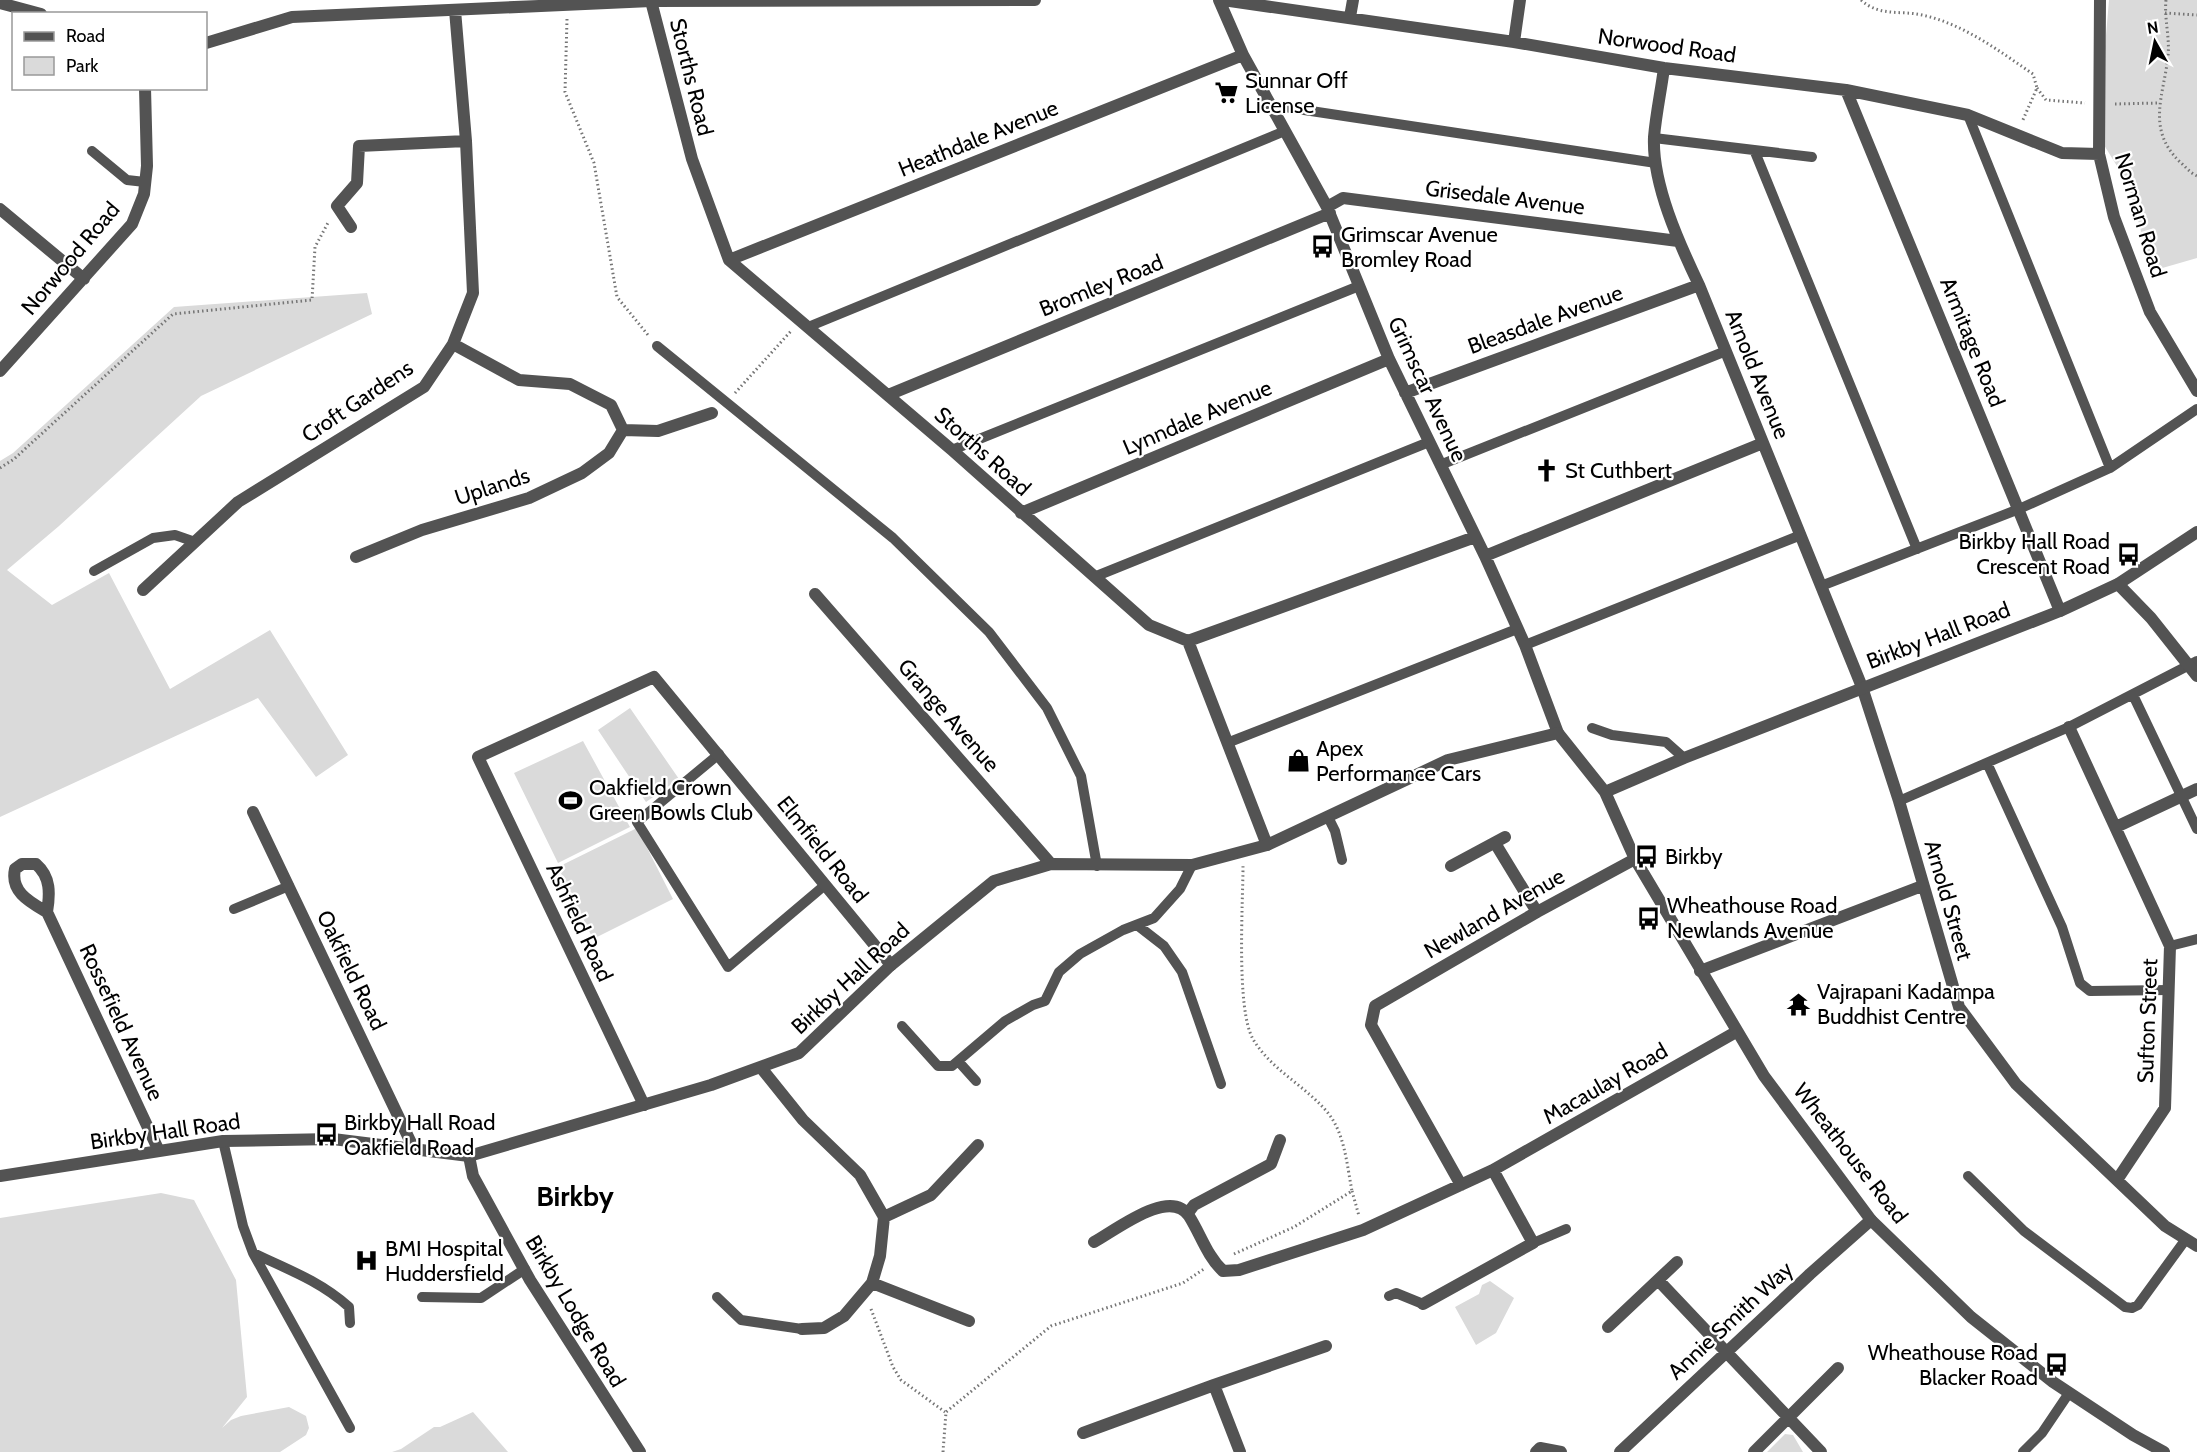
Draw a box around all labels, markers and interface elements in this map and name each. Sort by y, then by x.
legend [12,12,207,90]
north arrow [2125,12,2185,72]
street label: Storths Road [664,16,719,139]
text: N [2146,17,2160,38]
street label: Norwood Road [1596,22,1738,69]
text: Road [66,25,105,47]
text: Park [66,55,99,77]
place label: Sunnar Off License [1245,67,1348,119]
supermarket icon: Sunnar Off License [1214,80,1240,106]
street label: Heathdale Avenue [894,94,1062,183]
street label: Norman Road [2109,149,2172,281]
street label: Grisedale Avenue [1424,174,1586,221]
street label: Norwood Road [15,196,125,320]
place label: Grimscar Avenue Bromley Road [1341,221,1498,273]
bus stop icon: Grimscar Avenue Bromley Road [1310,234,1336,260]
street label: Bromley Road [1035,248,1167,323]
street label: Armitage Road [1934,273,2011,411]
street label: Bleasdale Avenue [1464,279,1626,360]
street label: Arnold Avenue [1719,306,1796,443]
street label: Grimscar Avenue [1382,312,1473,466]
street label: Croft Gardens [296,354,418,449]
street label: Lynndale Avenue [1119,374,1276,461]
street label: Storths Road [929,401,1036,502]
church icon: St Cuthbert [1534,457,1560,483]
place label: St Cuthbert [1565,457,1672,484]
street label: Uplands [451,462,533,511]
place label: Birkby Hall Road Crescent Road [1959,528,2110,580]
bus stop icon: Birkby Hall Road Crescent Road [2115,541,2141,567]
street label: Birkby Hall Road [1863,596,2014,675]
street label: Grange Avenue [892,653,1005,777]
place label: Apex Performance Cars [1316,735,1481,787]
shop icon: Apex Performance Cars [1285,748,1311,774]
place label: Oakfield Crown Green Bowls Club [589,774,753,826]
sports icon: Oakfield Crown Green Bowls Club [558,787,584,813]
street label: Elmfield Road [771,790,874,908]
street label: Arnold Street [1918,837,1979,964]
bus stop icon: Birkby [1634,843,1660,869]
place label: Birkby [1665,843,1723,870]
street label: Ashfield Road [540,859,619,986]
street label: Newland Avenue [1419,862,1569,964]
place label: Wheathouse Road Newlands Avenue [1667,892,1837,944]
bus stop icon: Wheathouse Road Newlands Avenue [1636,905,1662,931]
street label: Oakfield Road [311,906,392,1035]
street label: Birkby Hall Road [786,917,915,1040]
street label: Rossefield Avenue [73,940,170,1105]
street label: Sufton Street [2132,958,2163,1084]
place label: Vajrapani Kadampa Buddhist Centre [1817,978,1995,1030]
temple icon: Vajrapani Kadampa Buddhist Centre [1786,991,1812,1017]
street label: Macaulay Road [1538,1037,1672,1130]
street label: Wheathouse Road [1788,1078,1914,1229]
street label: Birkby Hall Road [88,1108,242,1155]
place label: Birkby Hall Road Oakfield Road [344,1109,495,1161]
bus stop icon: Birkby Hall Road Oakfield Road [313,1122,339,1148]
district label: Birkby [536,1179,614,1213]
street label: Birkby Lodge Road [520,1230,632,1392]
place label: BMI Hospital Huddersfield [385,1235,504,1287]
hospital icon: BMI Hospital Huddersfield [354,1248,380,1274]
street label: Annie Smith Way [1662,1256,1798,1385]
place label: Wheathouse Road Blacker Road [1868,1339,2038,1391]
bus stop icon: Wheathouse Road Blacker Road [2043,1352,2069,1378]

